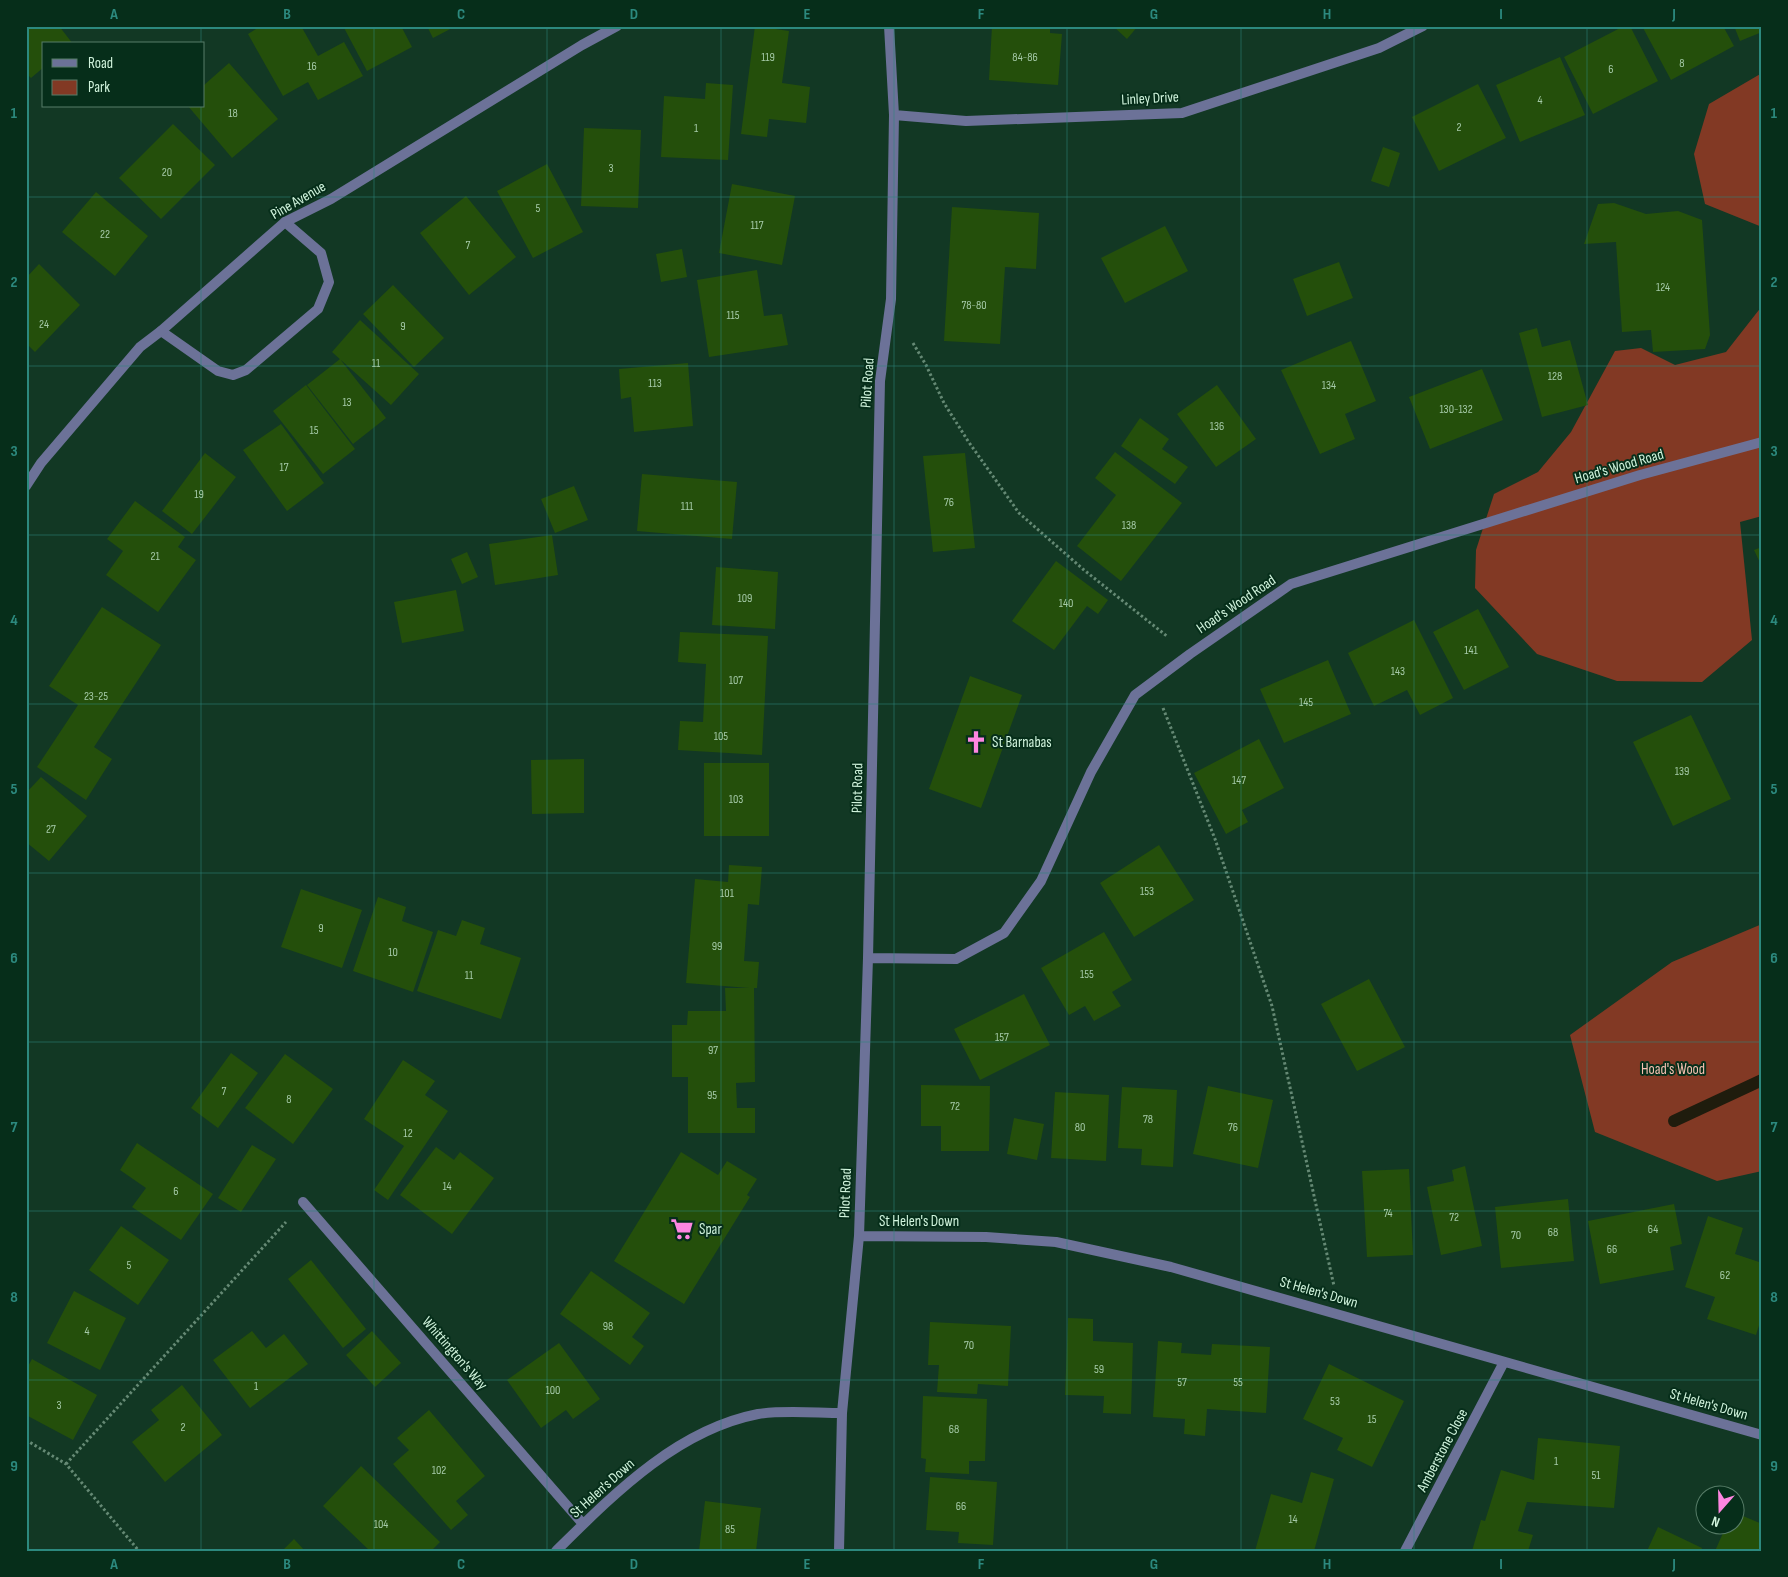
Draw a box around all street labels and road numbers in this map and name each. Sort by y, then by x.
street label: Linley Drive [1121,87,1179,109]
street label: Pine Avenue [267,177,329,224]
street label: Pilot Road [856,357,879,409]
street label: Hoad's Wood Road [1573,445,1666,488]
street label: Hoad's Wood Road [1193,571,1280,638]
street label: Pilot Road [848,763,867,813]
street label: Pilot Road [835,1168,856,1218]
street label: St Helen's Down [879,1212,959,1231]
street label: St Helen's Down [1278,1272,1360,1313]
street label: Whittington's Way [418,1313,492,1394]
street label: St Helen's Down [1668,1384,1750,1425]
street label: Amberstone Close [1412,1405,1472,1496]
street label: St Helen's Down [566,1454,639,1522]

